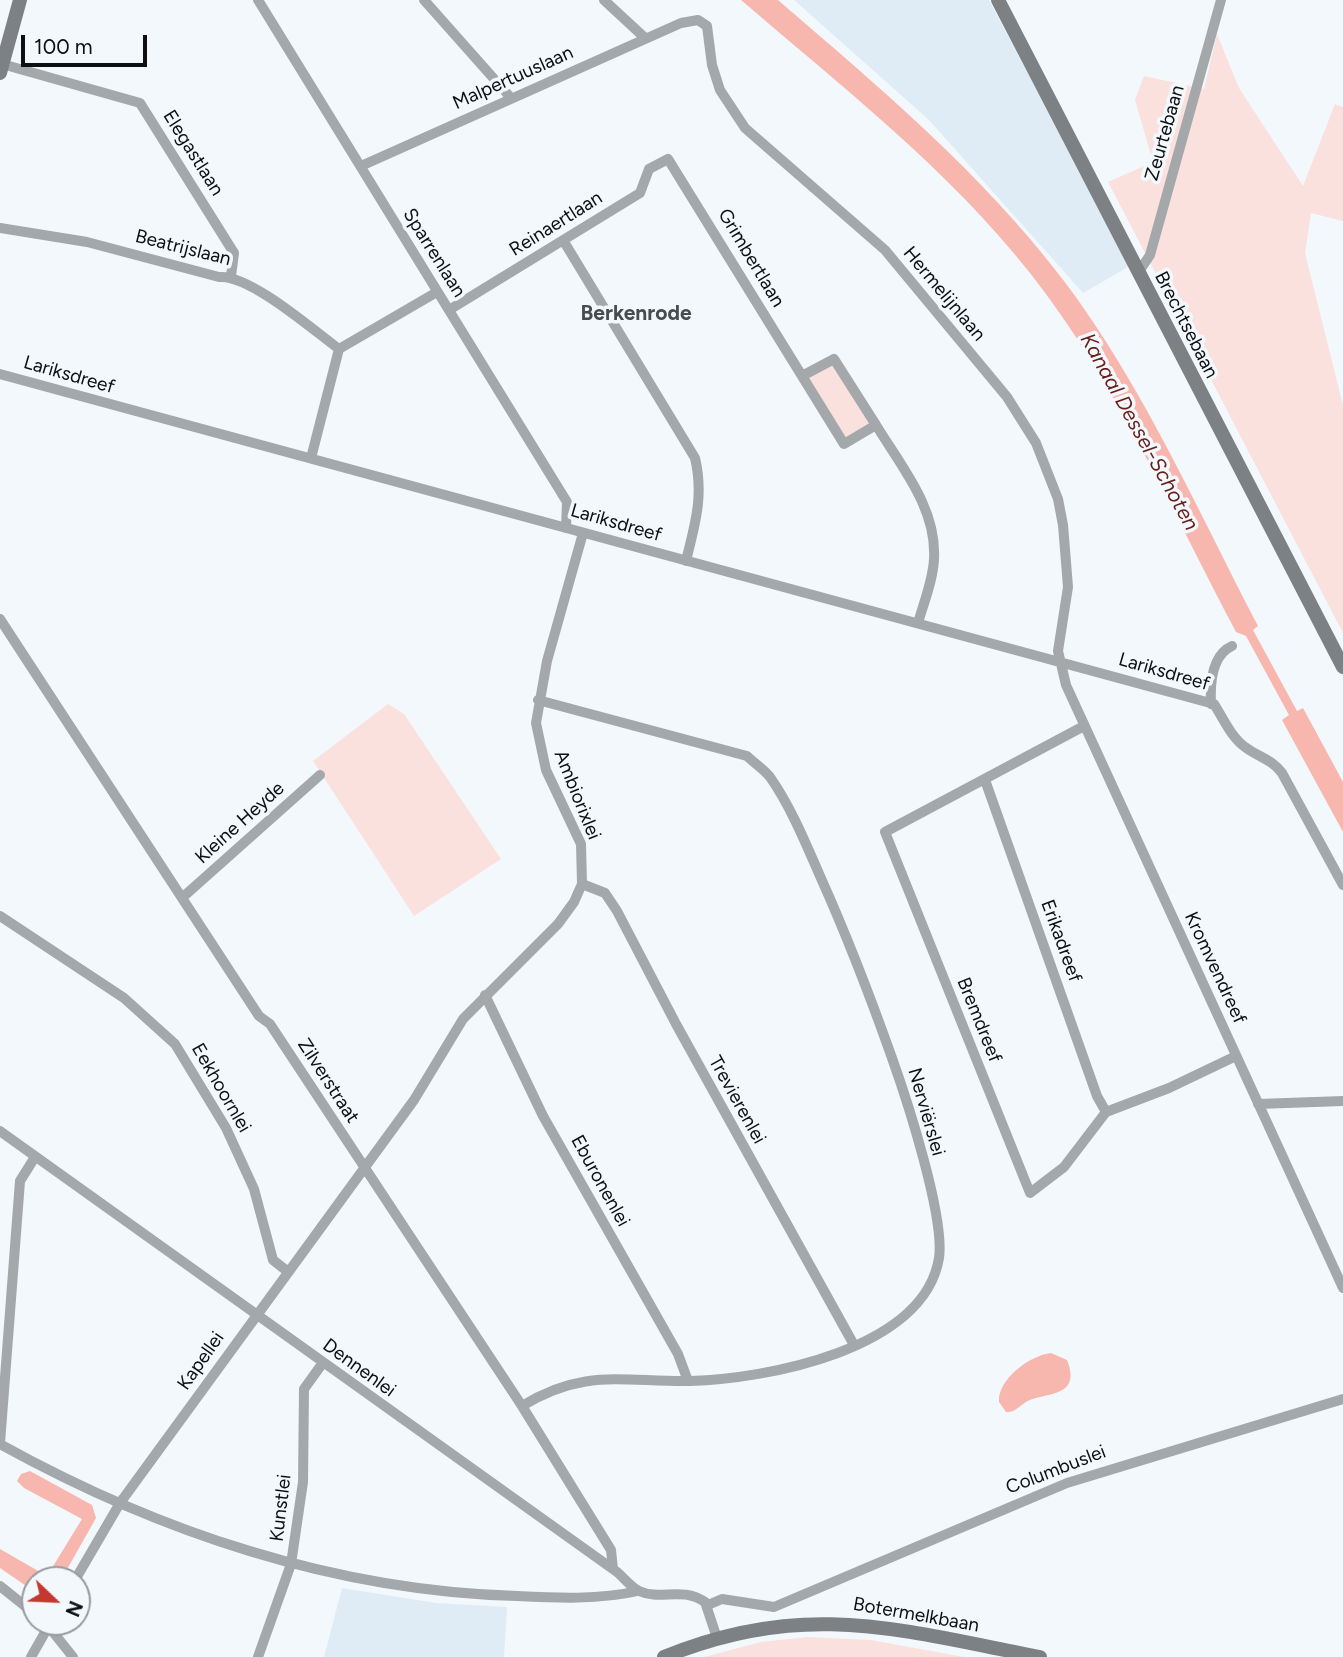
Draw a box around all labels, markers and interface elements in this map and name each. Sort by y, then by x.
scale bar [24,21,150,65]
text: 100 m [34,34,93,59]
street label: Malpertuuslaan [449,41,577,115]
street label: Zeurtebaan [1141,83,1189,183]
street label: Elegastlaan [158,106,228,200]
street label: Reinaertlaan [505,186,607,262]
street label: Sparrenlaan [398,204,470,302]
street label: Grimbertlaan [713,205,789,311]
street label: Beatrijslaan [133,225,233,271]
street label: Hermelijnlaan [898,242,990,346]
street label: Brechtsebaan [1149,268,1223,382]
district label: Berkenrode [580,301,692,327]
water label: Kanaal Dessel-Schoten [1074,329,1204,535]
street label: Lariksdreef [21,351,117,399]
street label: Lariksdreef [568,499,664,547]
street label: Lariksdreef [1116,648,1212,696]
street label: Ambiorixlei [549,747,605,843]
street label: Kleine Heyde [191,777,289,869]
street label: Erikadreef [1036,897,1086,985]
street label: Kromvendreef [1179,908,1251,1028]
street label: Bremdreef [952,974,1006,1066]
street label: Zilverstraat [292,1034,364,1128]
street label: Eekhoornlei [186,1039,256,1137]
street label: Trevierenlei [703,1052,771,1148]
street label: Nerviërslei [903,1065,949,1159]
street label: Eburonenlei [566,1131,634,1231]
street label: Kapellei [173,1327,229,1395]
street label: Dennenlei [318,1334,400,1402]
street label: Columbuslei [1003,1441,1109,1499]
street label: Kunstlei [266,1473,296,1543]
north arrow [21,1566,91,1636]
street label: Botermelkbaan [851,1593,981,1637]
text: N [60,1597,87,1620]

